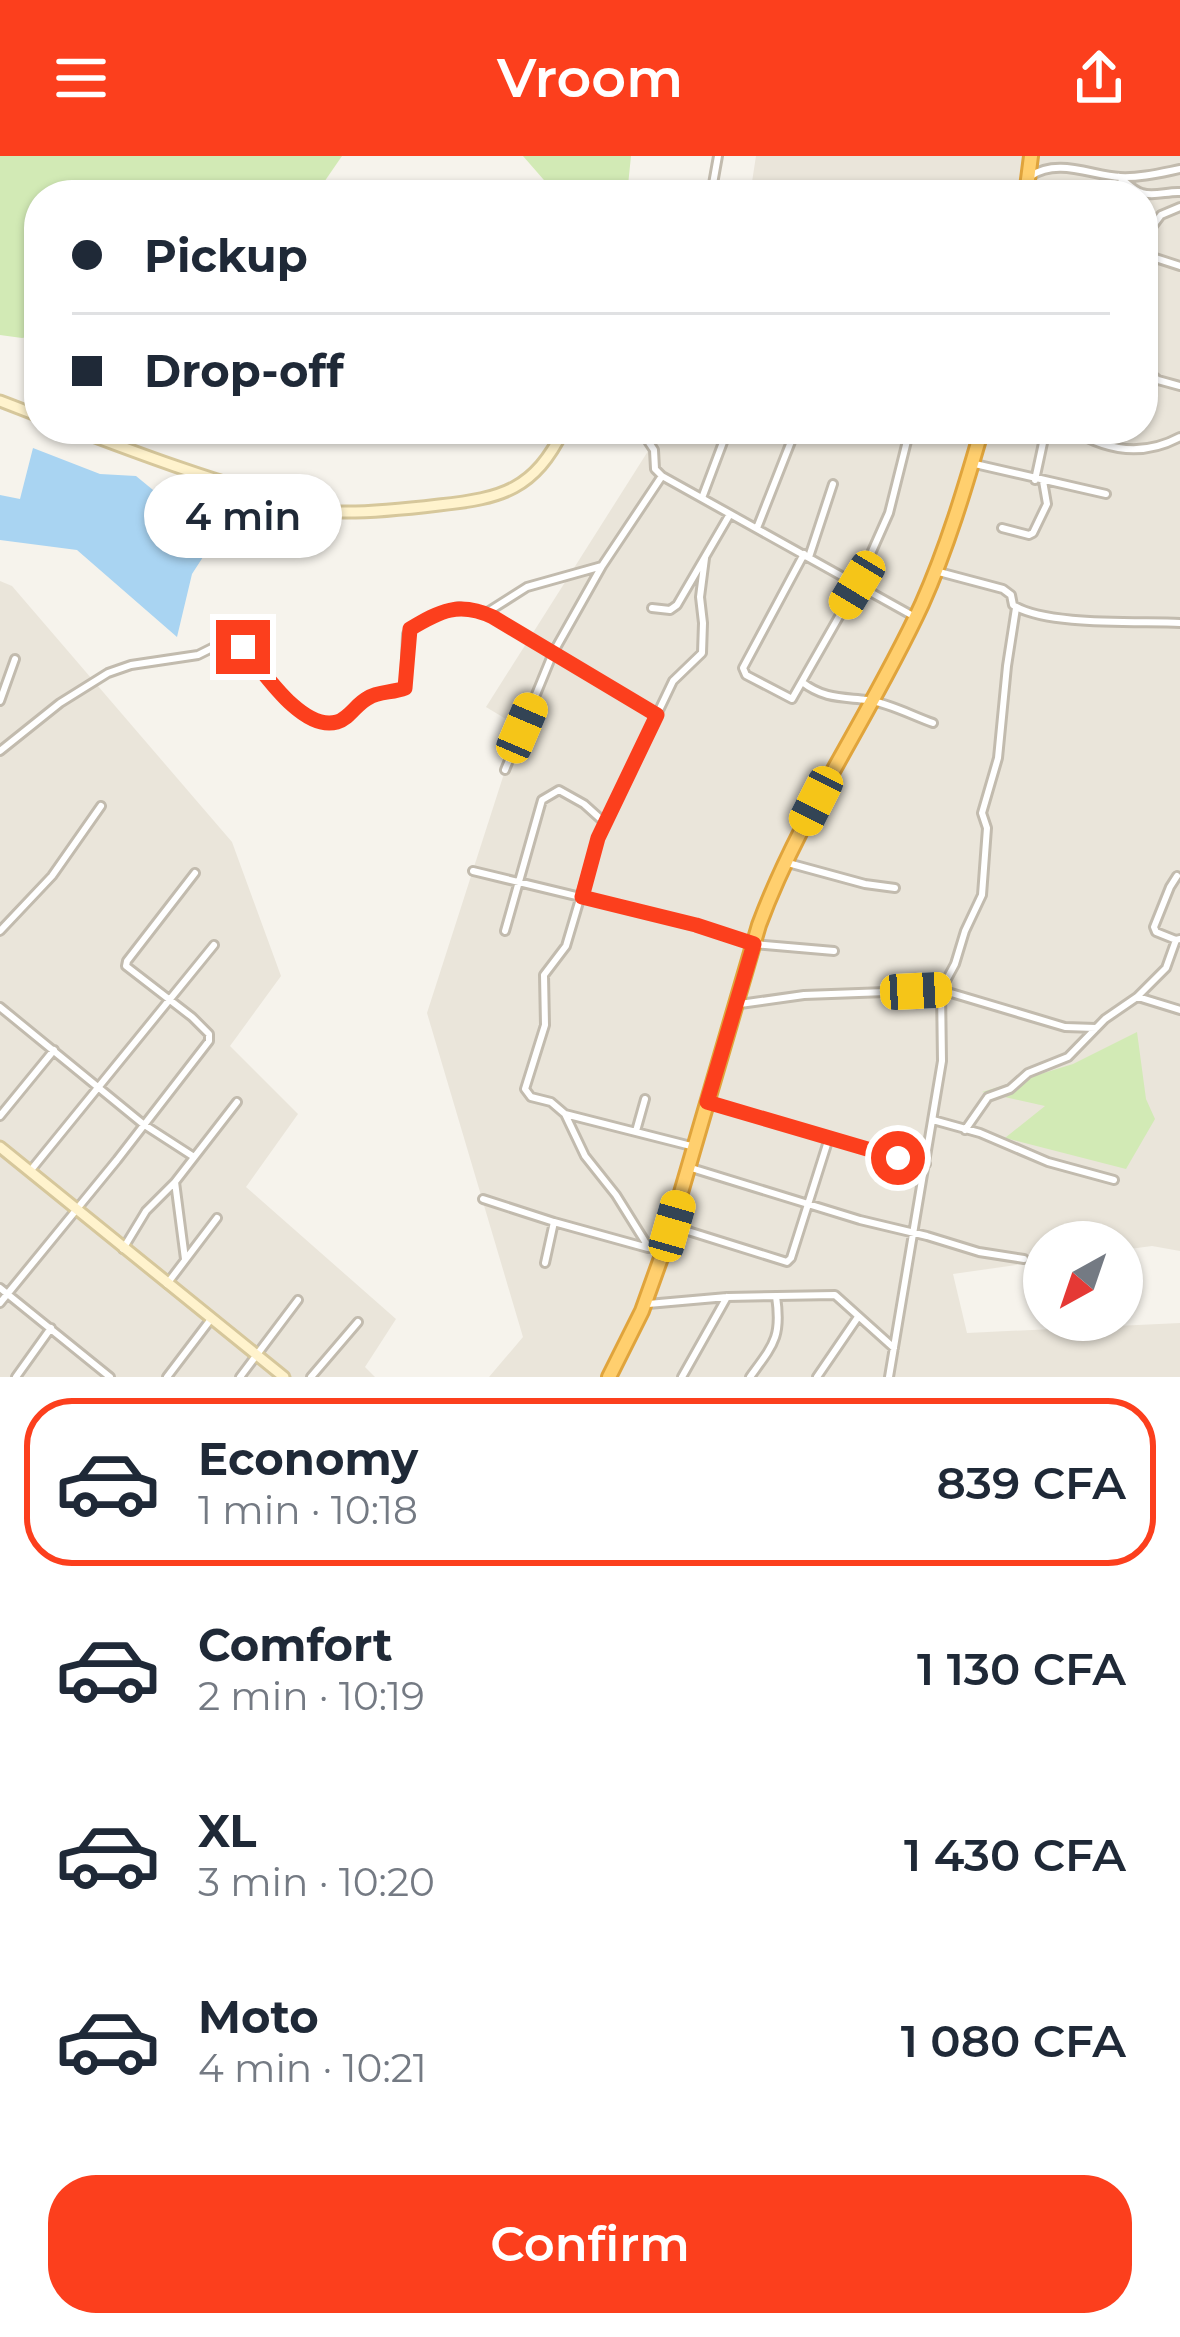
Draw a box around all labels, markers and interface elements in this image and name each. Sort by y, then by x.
icon: menu [48,45,114,111]
text: Vroom [497,45,683,111]
icon: share [1066,45,1132,111]
text: Pickup [144,228,308,283]
text: Drop-off [144,343,344,398]
callout: 4 min [144,473,342,557]
text: 4 min [185,492,301,540]
car [823,545,891,625]
route end [216,620,270,674]
car [491,688,553,768]
car [784,761,848,841]
car [879,971,953,1011]
route start [871,1131,925,1185]
car [645,1186,699,1266]
north arrow [1023,1221,1143,1341]
map controls [1023,1221,1143,1341]
icon: car [54,1428,162,1536]
text: Economy [198,1431,418,1486]
text: 839 CFA [937,1455,1126,1510]
text: 1 min · 10:18 [198,1486,418,1534]
icon: car [54,1614,162,1722]
text: Comfort [198,1617,393,1672]
text: 1 130 CFA [917,1641,1126,1696]
text: 2 min · 10:19 [198,1672,425,1720]
icon: car [54,1800,162,1908]
text: XL [198,1803,256,1858]
text: 1 430 CFA [904,1827,1126,1882]
text: 3 min · 10:20 [198,1858,435,1906]
icon: car [54,1986,162,2094]
text: Moto [198,1989,319,2044]
text: 1 080 CFA [901,2013,1126,2068]
text: 4 min · 10:21 [198,2044,427,2092]
button: Confirm [48,2175,1132,2313]

